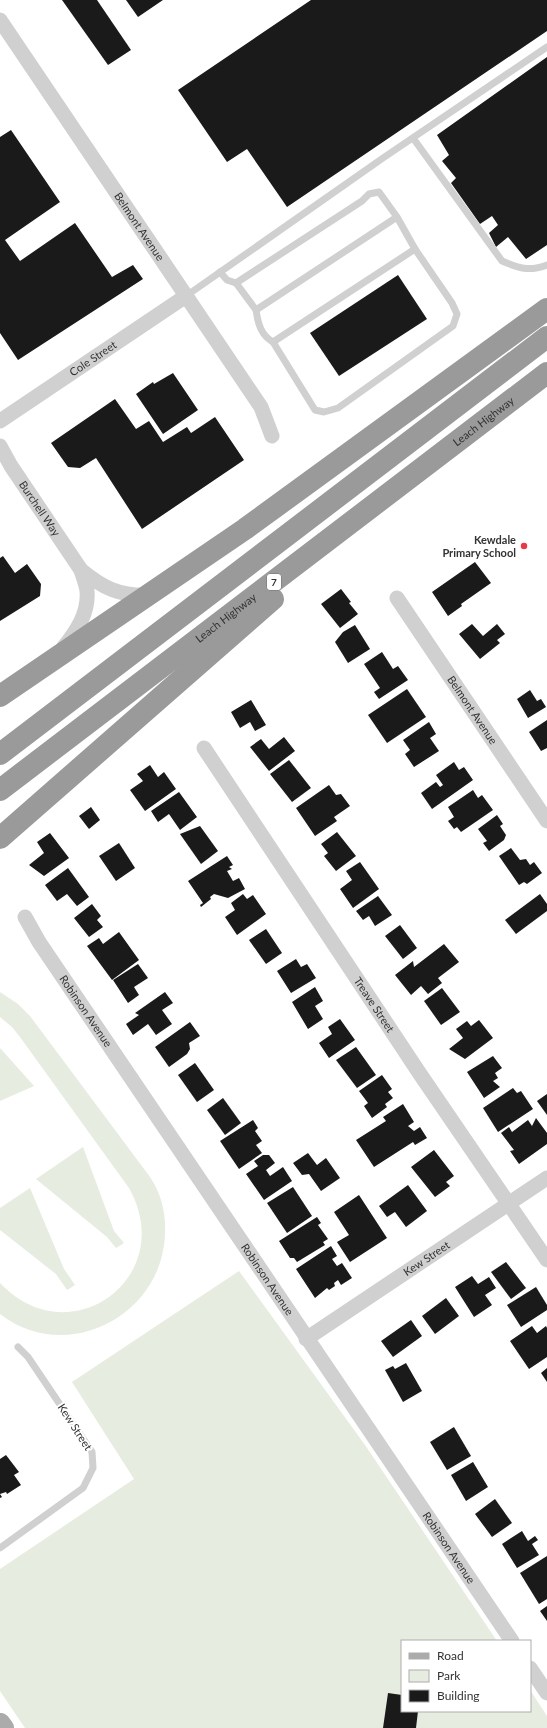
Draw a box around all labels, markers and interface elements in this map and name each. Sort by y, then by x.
street label: Belmont Avenue [112,189,167,263]
street label: Cole Street [67,338,119,379]
street label: Leach Highway [450,393,517,448]
street label: Burchell Way [17,478,63,539]
place label: Kewdale Primary School [442,533,516,559]
marker: Kewdale Primary School [519,541,529,551]
road number: 7 [267,574,281,590]
street label: Leach Highway [193,590,259,645]
street label: Belmont Avenue [445,673,500,747]
street label: Robinson Avenue [57,972,115,1049]
street label: Treave Street [352,974,398,1035]
street label: Kew Street [401,1238,452,1278]
street label: Robinson Avenue [239,1241,297,1318]
street label: Kew Street [56,1401,95,1452]
street label: Robinson Avenue [420,1509,478,1586]
legend [401,1640,531,1712]
text: Road [437,1648,464,1663]
text: Park [437,1668,461,1683]
text: Building [437,1688,480,1703]

